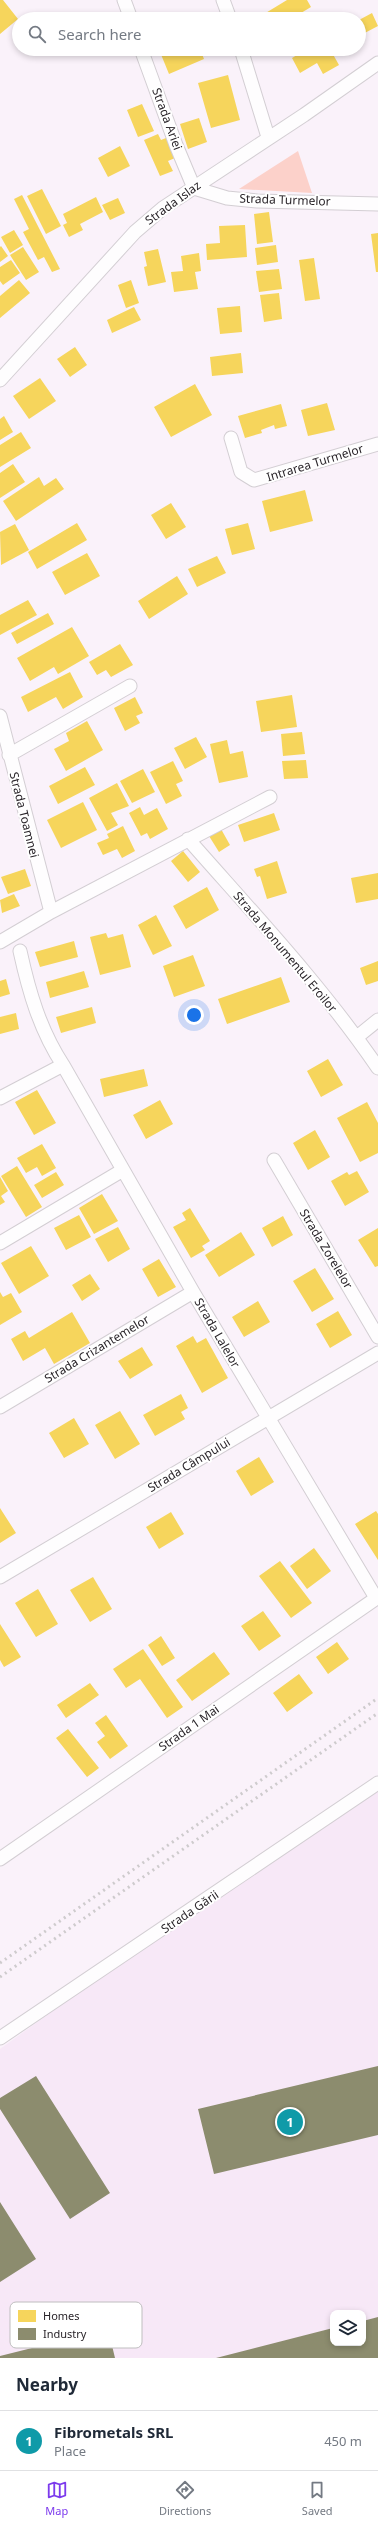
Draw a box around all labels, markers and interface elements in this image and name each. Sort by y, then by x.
search box [12,12,366,56]
icon: search [26,23,48,45]
text: Search here [58,24,141,44]
street label: Strada Ariei [148,85,187,152]
street label: Strada Islaz [141,176,204,229]
street label: Strada Turmelor [239,189,331,210]
street label: Intrarea Turmelor [264,440,365,485]
street label: Strada Toamnei [6,770,43,860]
street label: Strada Monumentul Eroilor [230,888,341,1016]
your location [184,1005,204,1025]
street label: Strada Zorelelor [296,1206,357,1292]
street label: Strada Lalelor [191,1295,244,1371]
street label: Strada Crizantemelor [41,1311,152,1387]
street label: Strada Câmpului [144,1433,233,1496]
street label: Strada 1 Mai [155,1700,222,1755]
street label: Strada Gării [158,1886,222,1937]
pin: 1 [277,2107,303,2137]
legend [10,2302,142,2348]
text: Homes [43,2308,80,2323]
map controls [330,2310,366,2346]
button: layers [330,2310,366,2346]
text: Industry [43,2326,87,2341]
text: Nearby [16,2373,78,2396]
text: Fibrometals SRL [54,2422,173,2442]
text: 1 [25,2432,33,2450]
text: 450 m [324,2432,362,2450]
text: Place [54,2442,86,2460]
tab: Map [45,2479,68,2518]
tab: Directions [159,2479,211,2518]
tab: Saved [302,2479,333,2518]

